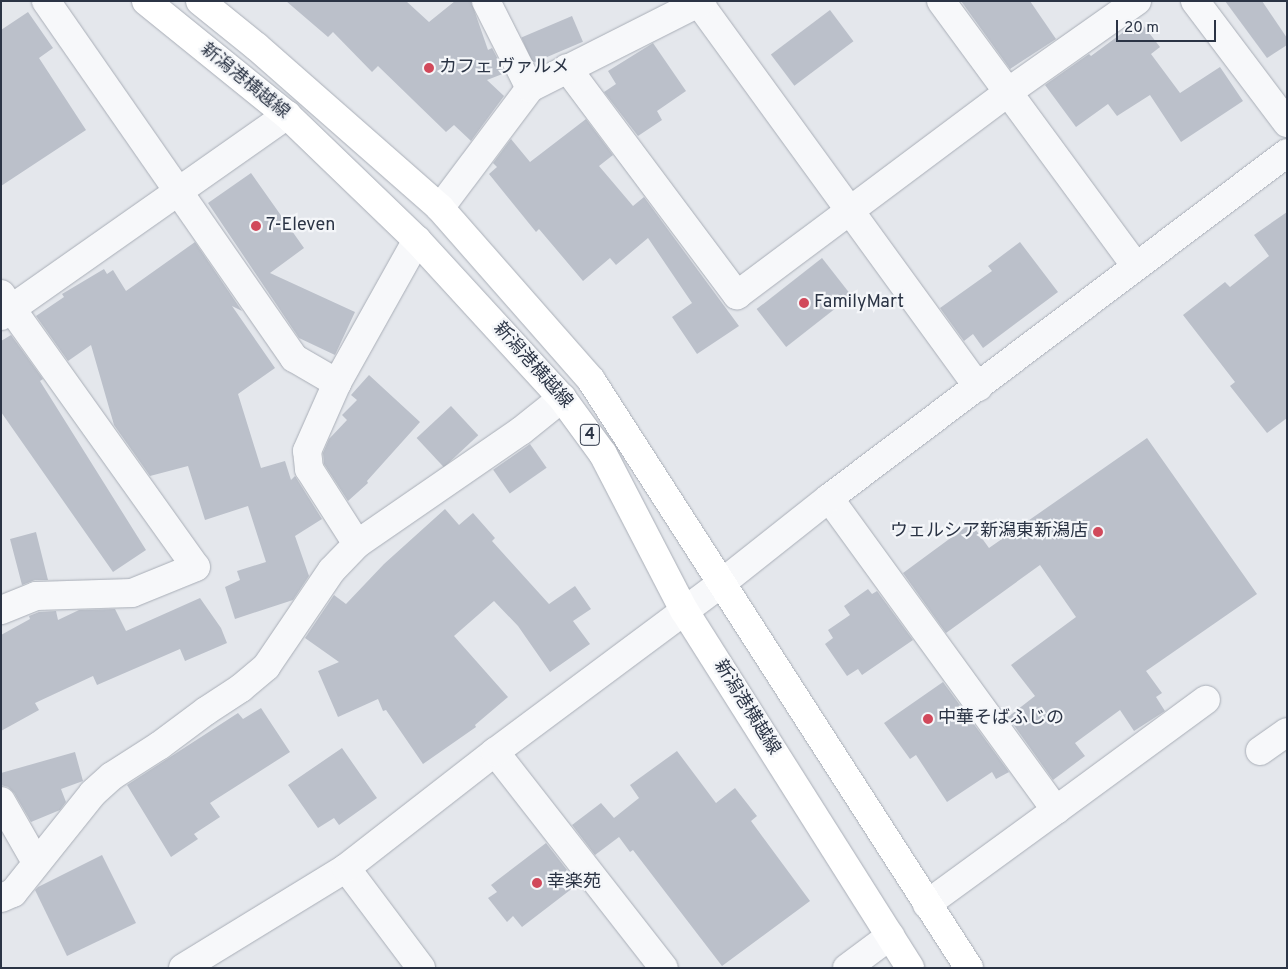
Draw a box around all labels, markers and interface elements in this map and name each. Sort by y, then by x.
scale bar [1118,10,1218,42]
text: 20 m [1124,19,1159,38]
street label: 新潟港横越線 [195,40,293,124]
place label: カフェ ヴァルメ [439,57,569,79]
marker: カフェ ヴァルメ [423,62,435,74]
place label: 7-Eleven [266,215,335,237]
marker: 7-Eleven [250,220,262,232]
place label: FamilyMart [814,292,904,314]
marker: FamilyMart [798,297,810,309]
street label: 新潟港横越線 [488,319,576,413]
road number: 4 [579,422,601,448]
place label: ウェルシア新潟東新潟店 [890,521,1088,543]
marker: ウェルシア新潟東新潟店 [1092,526,1104,538]
street label: 新潟港横越線 [708,656,784,760]
place label: 中華そばふじの [938,708,1064,730]
marker: 中華そばふじの [922,713,934,725]
place label: 幸楽苑 [547,872,601,894]
marker: 幸楽苑 [531,877,543,889]

